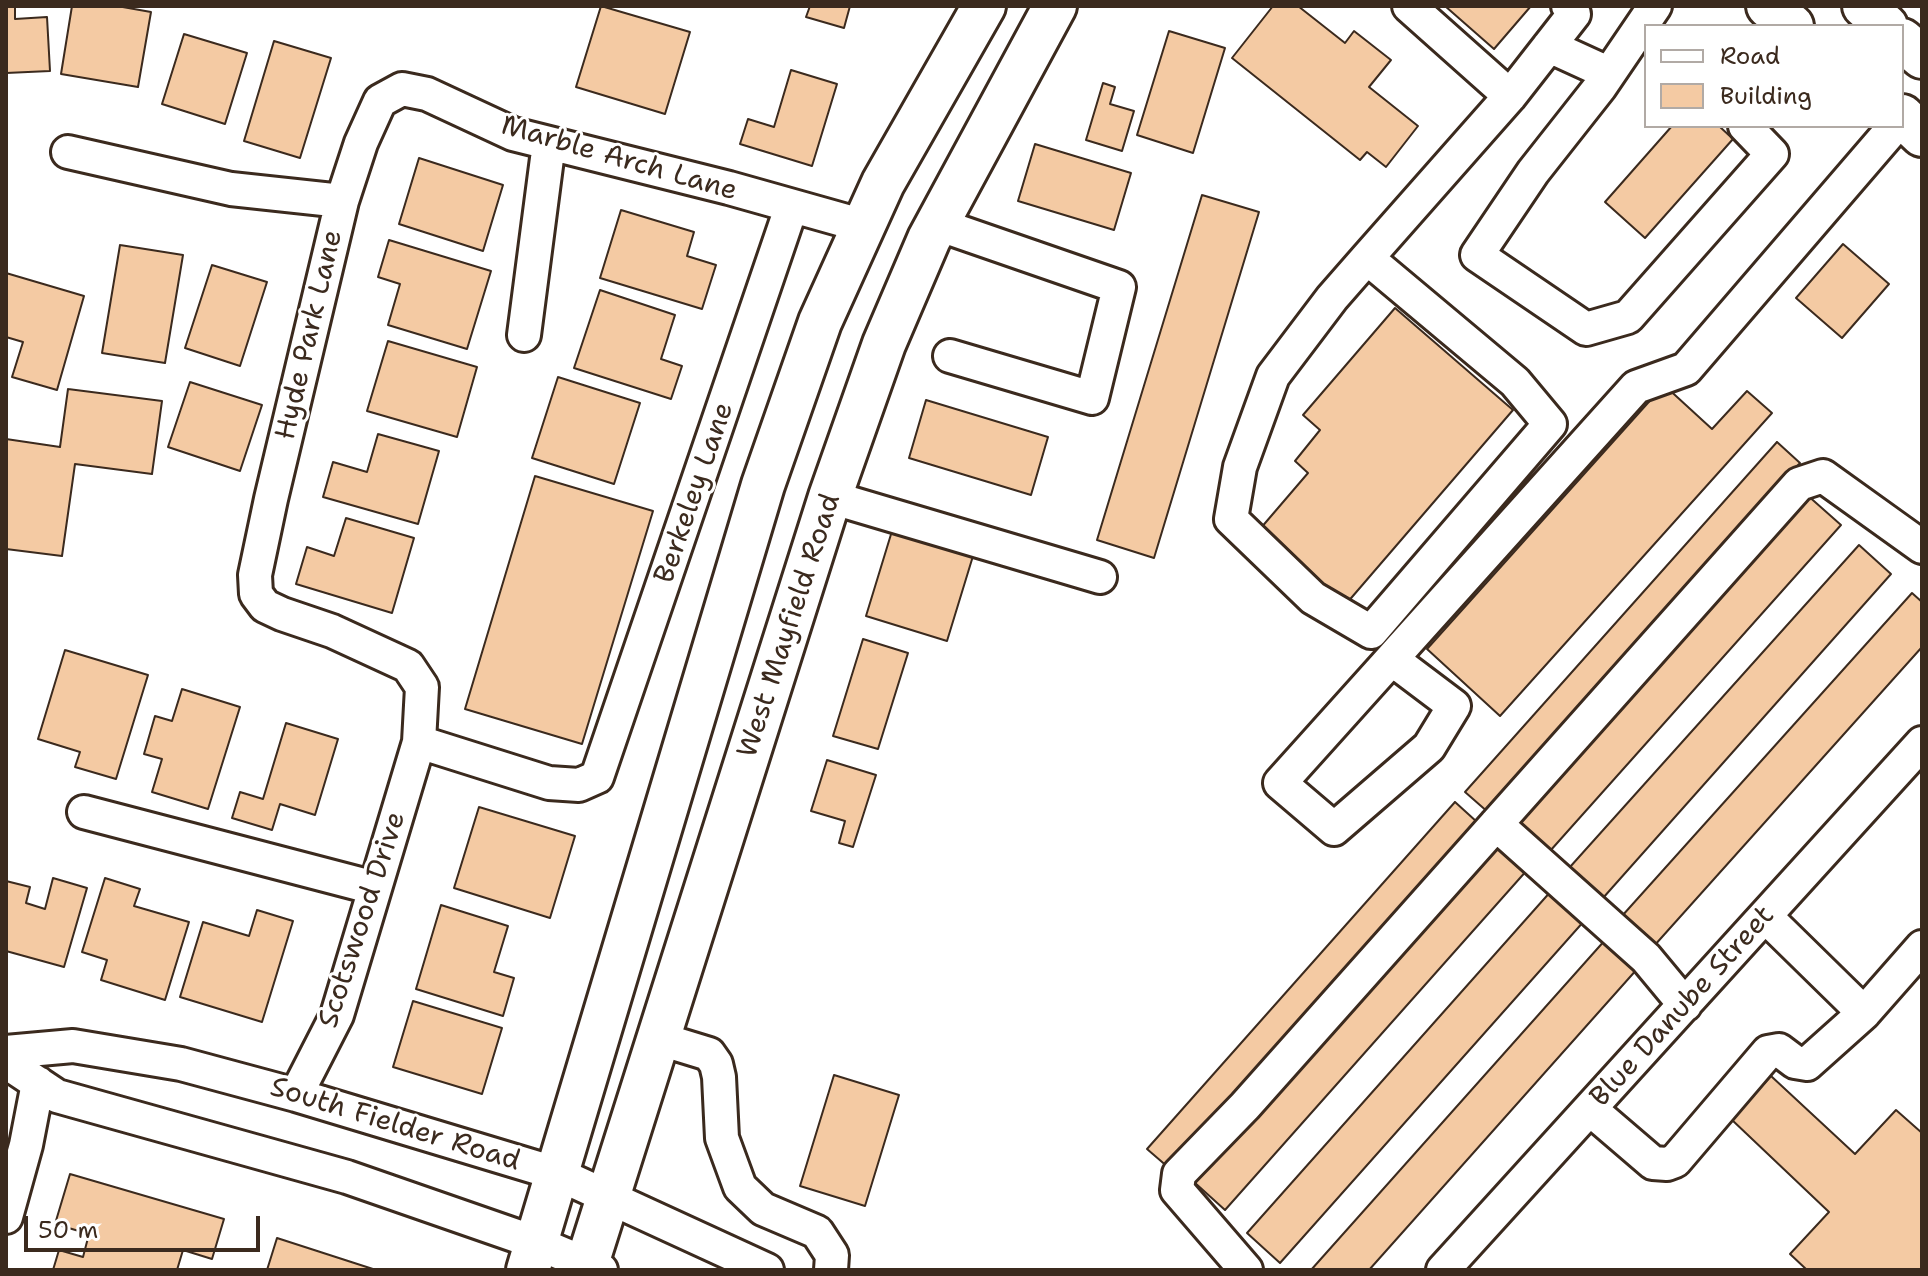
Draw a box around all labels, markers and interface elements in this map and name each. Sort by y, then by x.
legend [1644,24,1904,128]
text: Road [1720,40,1780,72]
text: Building [1720,80,1812,112]
street label: Marble Arch Lane [497,109,741,209]
street label: Hyde Park Lane [270,227,350,443]
street label: Berkeley Lane [648,398,742,588]
street label: West Mayfield Road [731,490,849,762]
street label: Scotswood Drive [312,808,414,1032]
street label: Blue Danube Street [1584,900,1782,1114]
street label: South Fielder Road [266,1071,524,1179]
scale bar [28,1200,264,1250]
text: 50 m [38,1214,98,1246]

